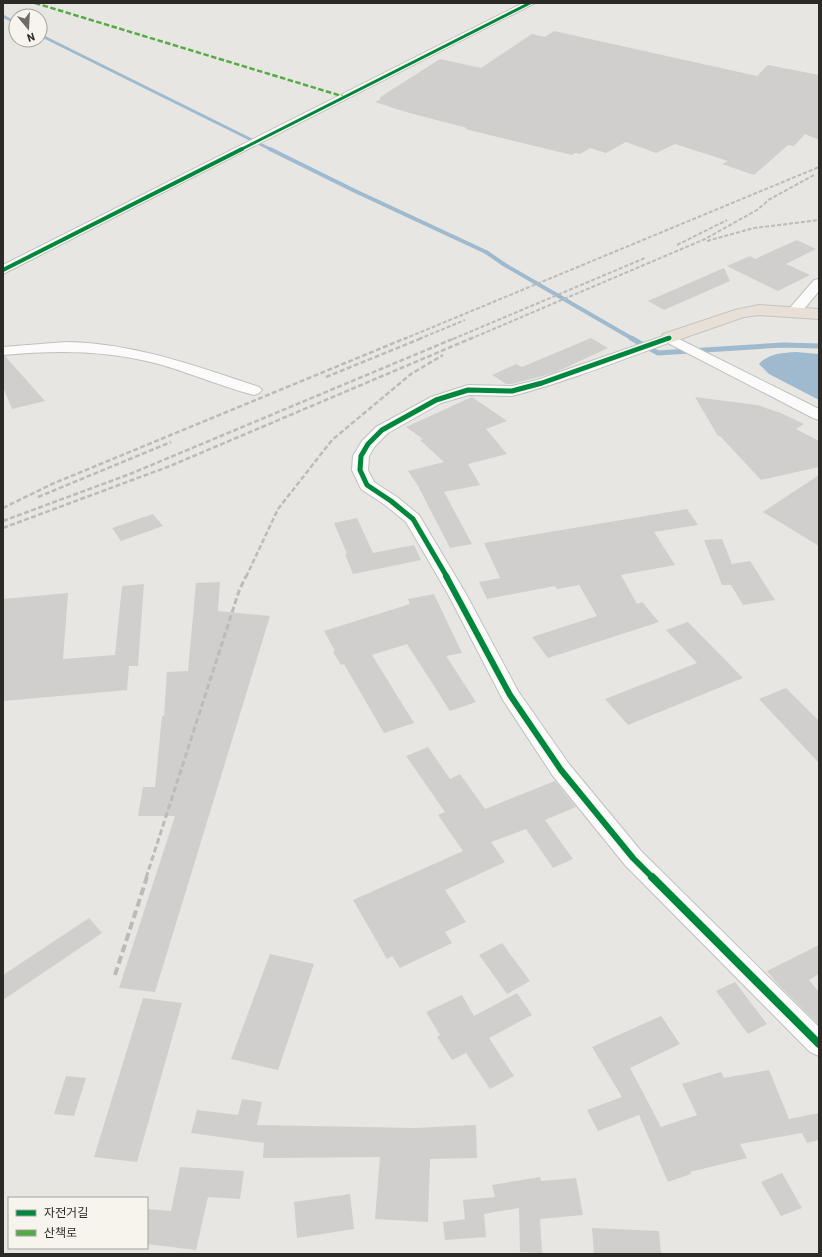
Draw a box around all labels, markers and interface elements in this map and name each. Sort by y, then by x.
north arrow [8,8,48,48]
text: N [26,31,37,45]
legend [8,1197,148,1249]
text: 자전거길 [44,1205,88,1219]
text: 산책로 [44,1225,77,1239]

